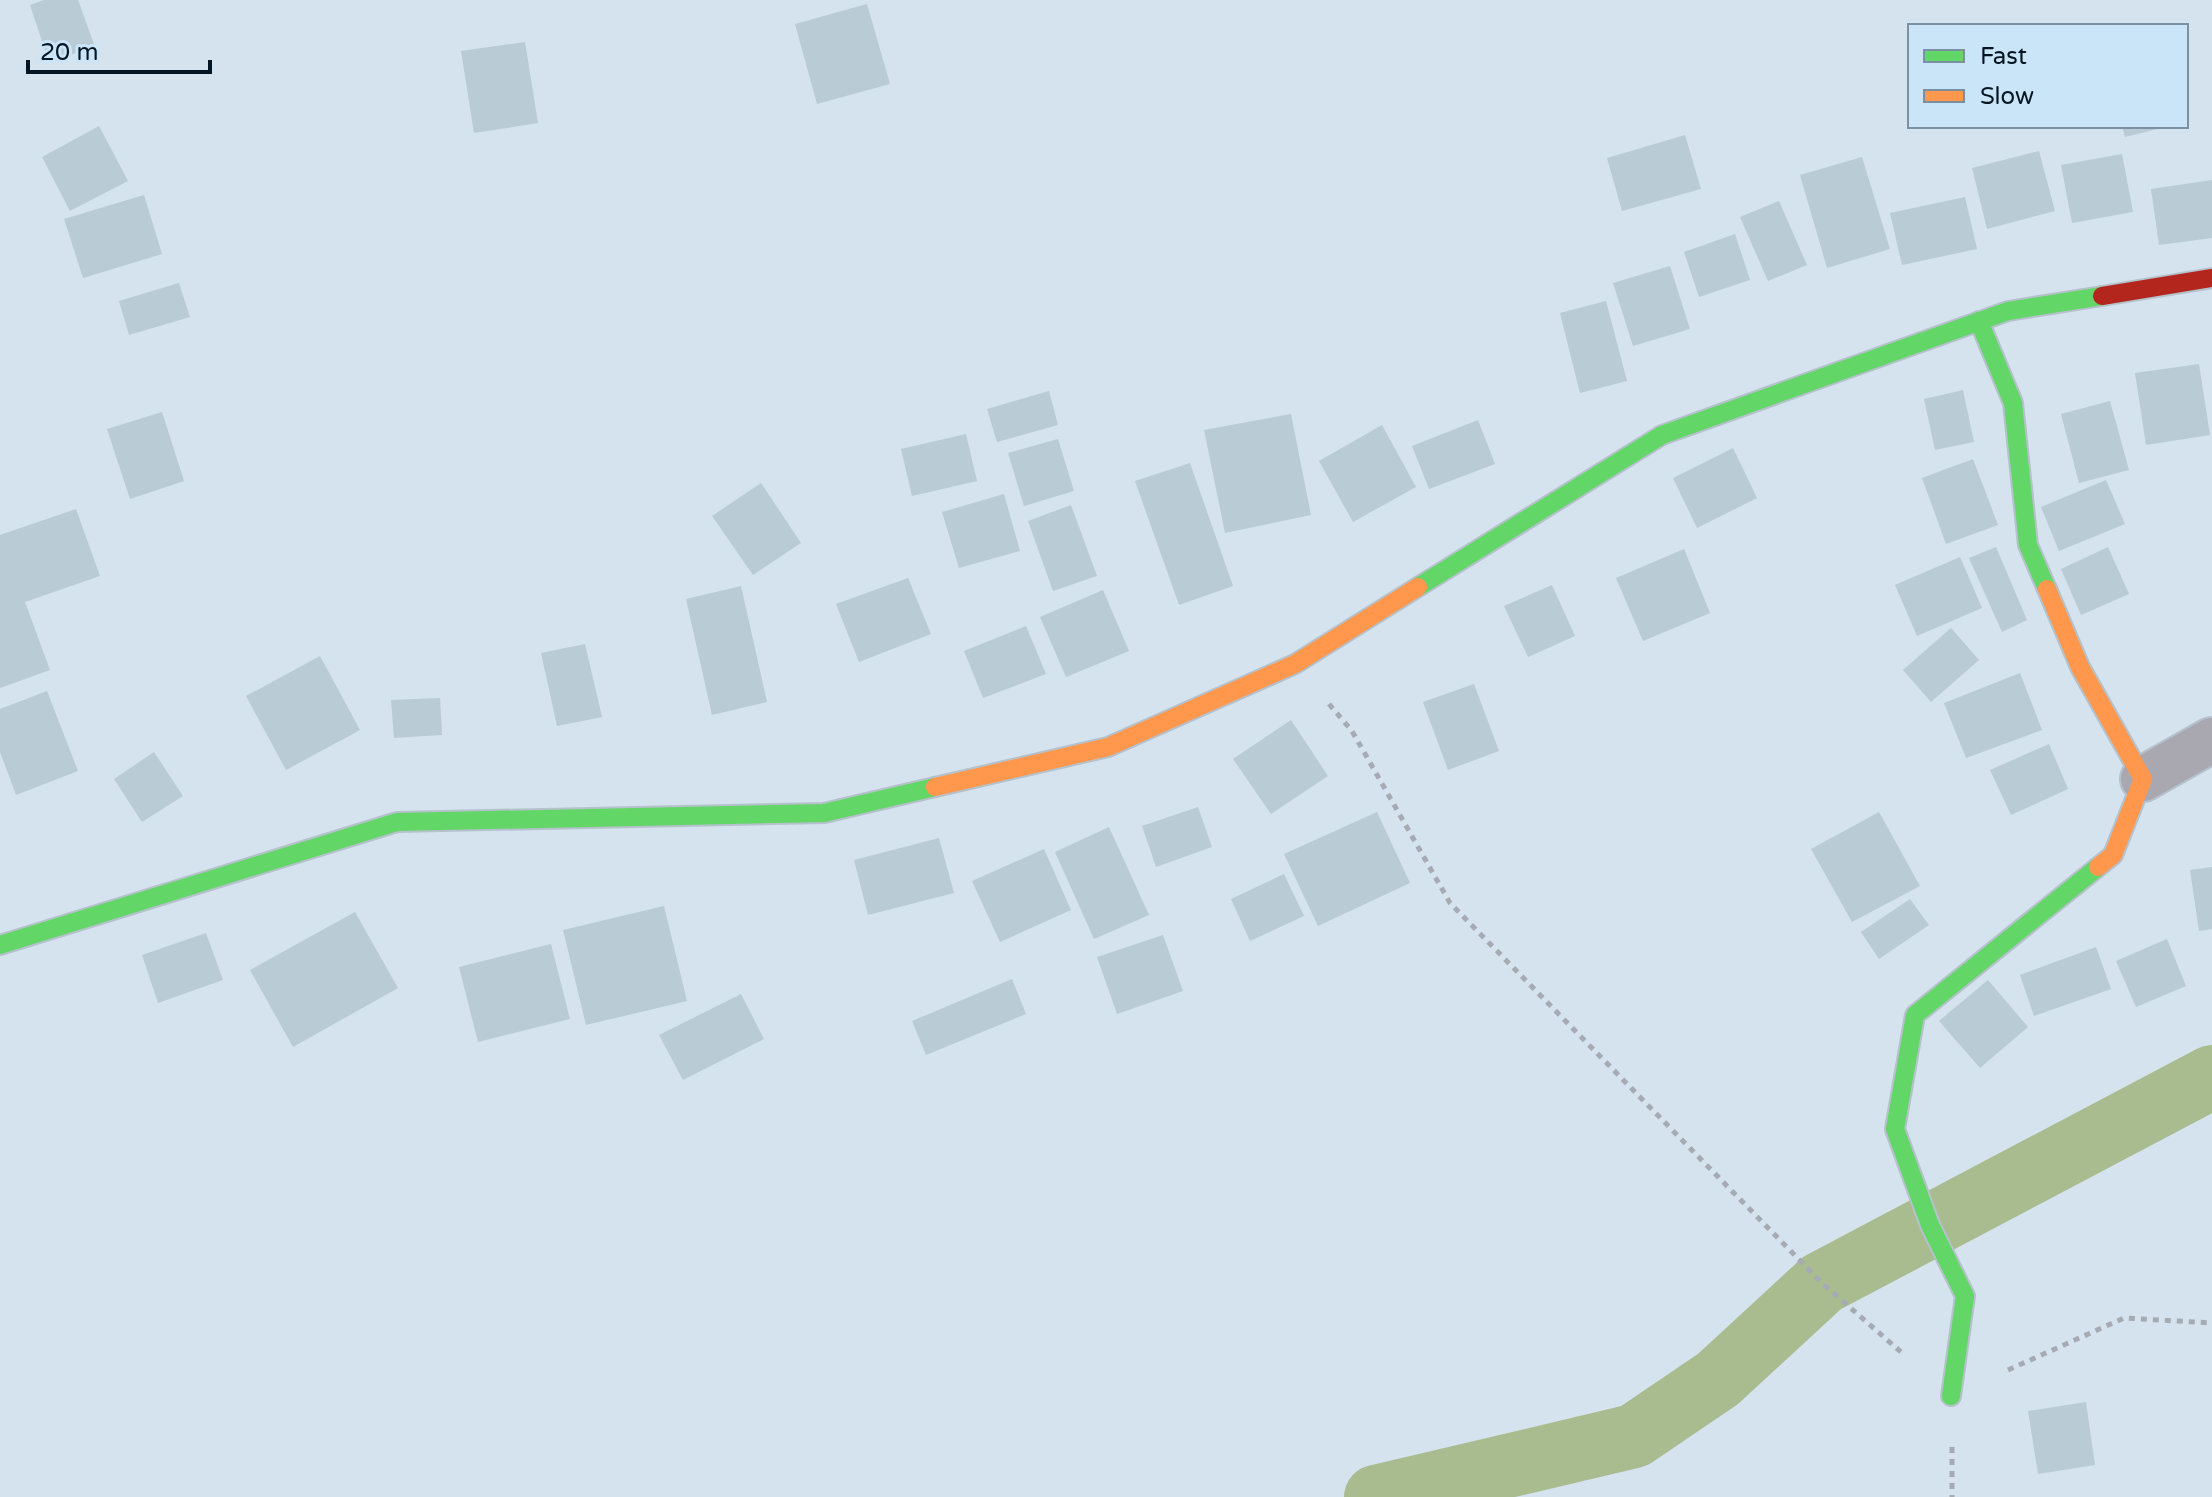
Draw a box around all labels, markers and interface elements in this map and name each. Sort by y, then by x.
scale bar [28,24,210,74]
legend [1908,24,2188,128]
text: 20 m [40,38,98,67]
text: Fast [1980,42,2027,71]
text: Slow [1980,82,2034,111]

